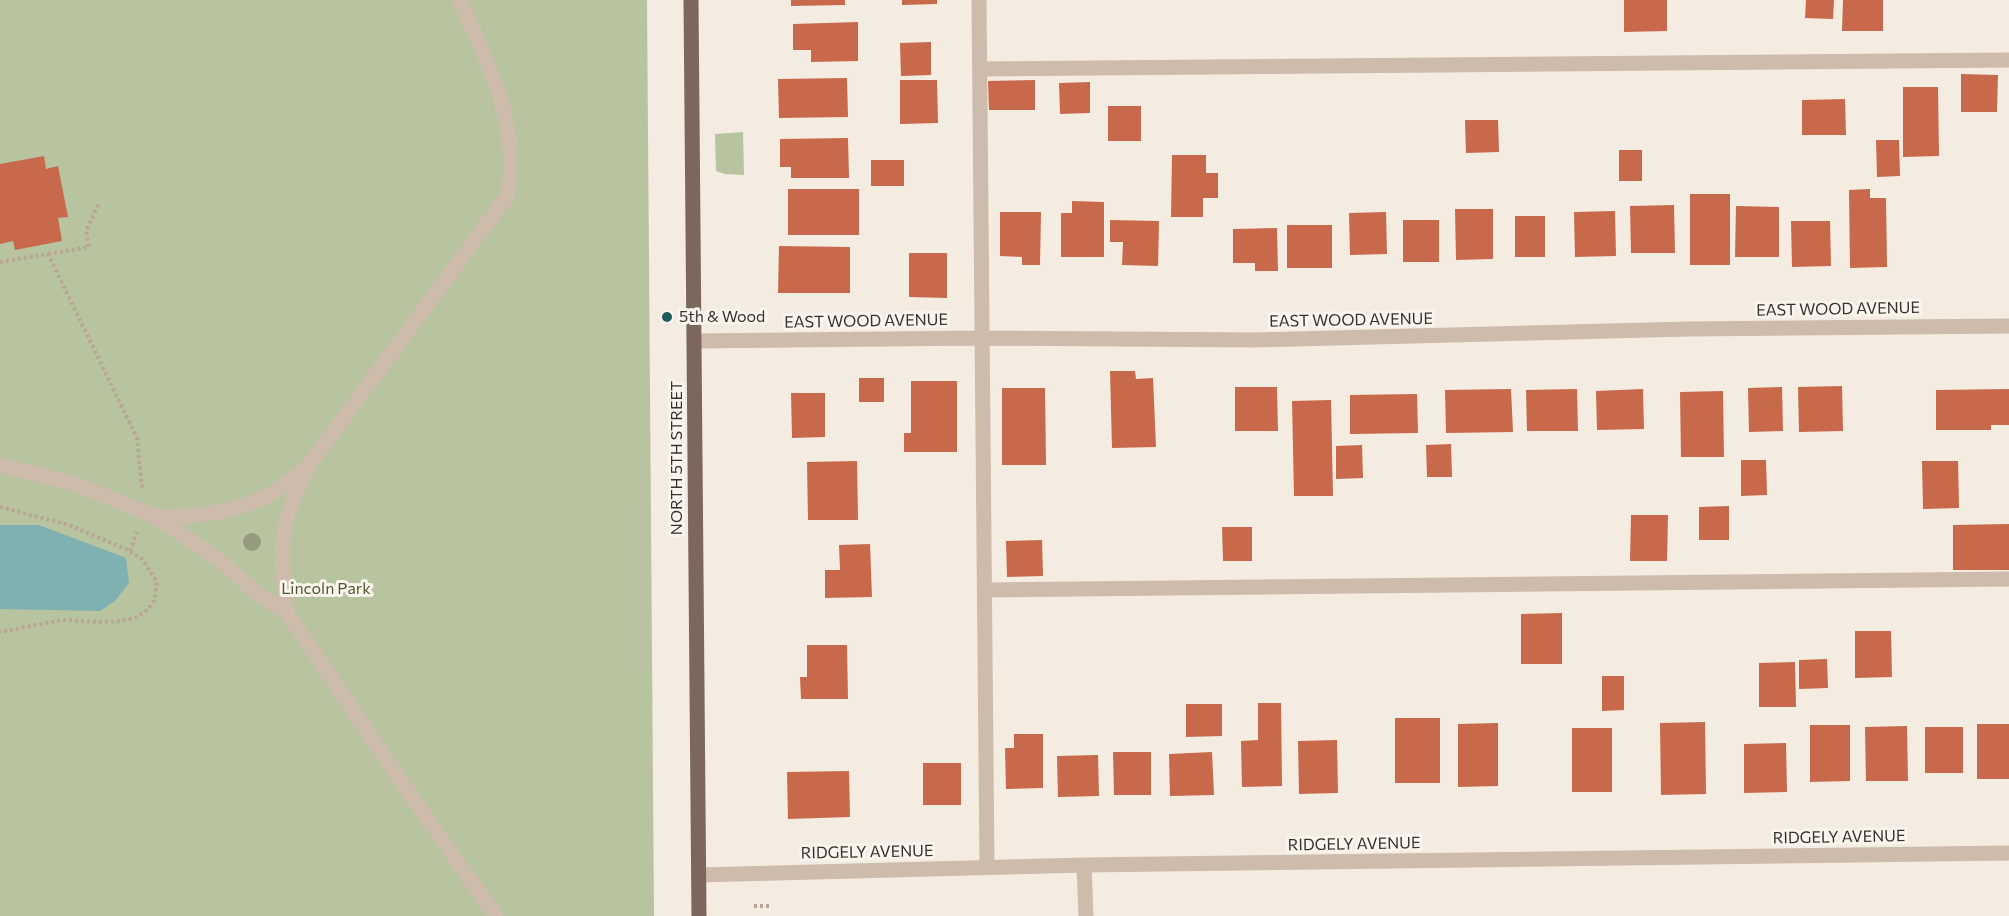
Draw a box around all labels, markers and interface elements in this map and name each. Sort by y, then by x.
street label: EAST WOOD AVENUE [1756,298,1920,320]
place label: 5th & Wood [679,307,765,327]
street label: EAST WOOD AVENUE [1269,309,1433,331]
marker: 5th & Wood [660,310,674,324]
street label: EAST WOOD AVENUE [784,310,948,332]
street label: NORTH 5TH STREET [667,381,687,535]
park label: Lincoln Park [281,579,371,599]
street label: RIDGELY AVENUE [1772,826,1906,848]
street label: RIDGELY AVENUE [1287,833,1421,855]
street label: RIDGELY AVENUE [800,841,934,863]

